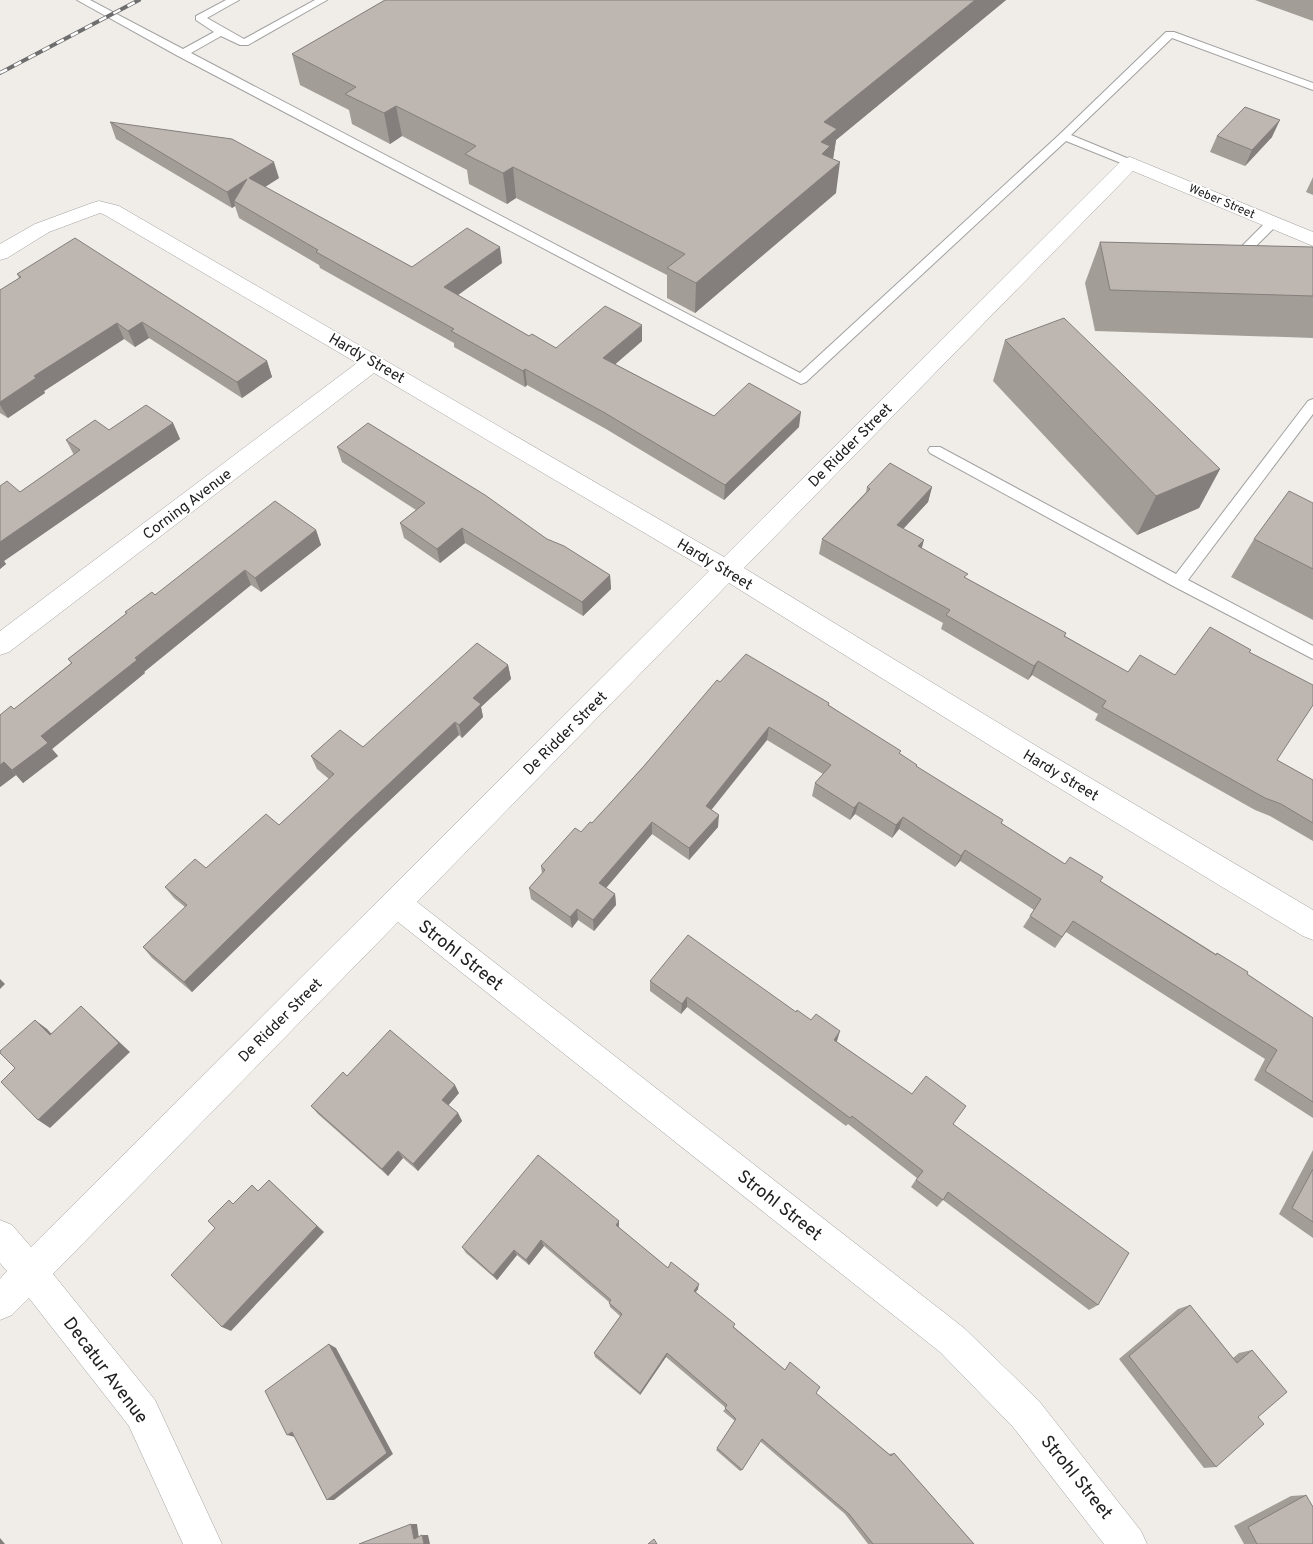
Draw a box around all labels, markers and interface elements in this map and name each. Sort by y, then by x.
street label: Weber Street [1186,181,1257,223]
street label: Hardy Street [325,330,408,389]
street label: De Ridder Street [805,400,897,492]
street label: Corning Avenue [140,466,236,545]
street label: Hardy Street [673,535,755,595]
street label: De Ridder Street [520,688,612,780]
street label: Hardy Street [1019,746,1101,806]
street label: Strohl Street [413,916,507,997]
street label: De Ridder Street [235,975,327,1067]
street label: Strohl Street [732,1166,826,1247]
street label: Decatur Avenue [57,1313,152,1429]
street label: Strohl Street [1035,1431,1117,1525]

